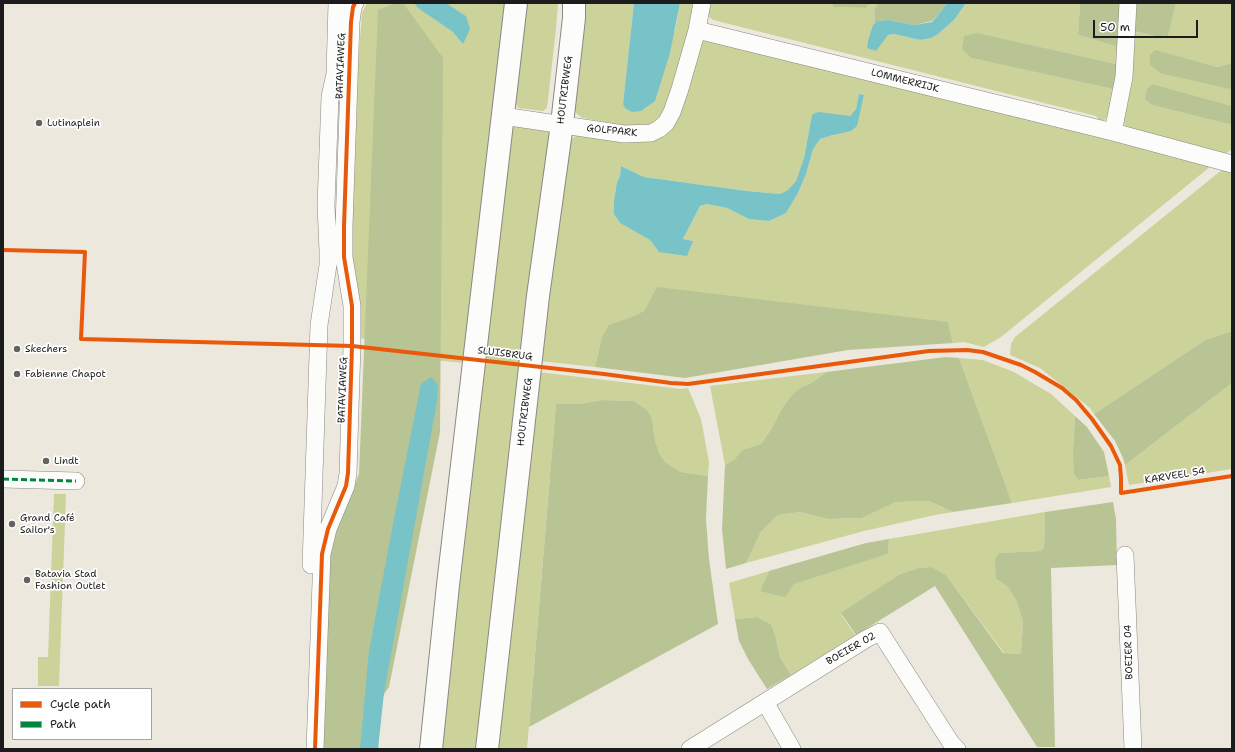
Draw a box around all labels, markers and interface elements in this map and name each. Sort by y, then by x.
scale bar [1095,12,1200,38]
text: 50 m [1100,19,1130,35]
street label: BATAVIAWEG [334,33,348,99]
street label: HOUTRIBWEG [555,55,575,125]
street label: LOMMERRIJK [870,67,940,95]
place label: Lutinaplein [47,117,100,129]
marker: Lutinaplein [34,118,44,128]
street label: GOLFPARK [586,122,638,140]
place label: Skechers [25,343,67,355]
marker: Skechers [12,344,22,354]
street label: SLUISBRUG [477,345,533,363]
street label: BATAVIAWEG [336,357,350,423]
place label: Fabienne Chapot [25,368,106,380]
marker: Fabienne Chapot [12,369,22,379]
street label: HOUTRIBWEG [515,377,535,447]
place label: Lindt [54,455,79,467]
marker: Lindt [41,456,51,466]
street label: KARVEEL 54 [1144,465,1206,487]
place label: Grand Café Sailor's [20,512,75,536]
marker: Grand Café Sailor's [7,519,17,529]
place label: Batavia Stad Fashion Outlet [35,568,106,592]
marker: Batavia Stad Fashion Outlet [22,575,32,585]
street label: BOEIER 04 [1122,624,1136,680]
street label: BOEIER 02 [824,630,878,668]
legend [12,688,152,740]
text: Cycle path [50,696,111,712]
text: Path [50,716,76,732]

